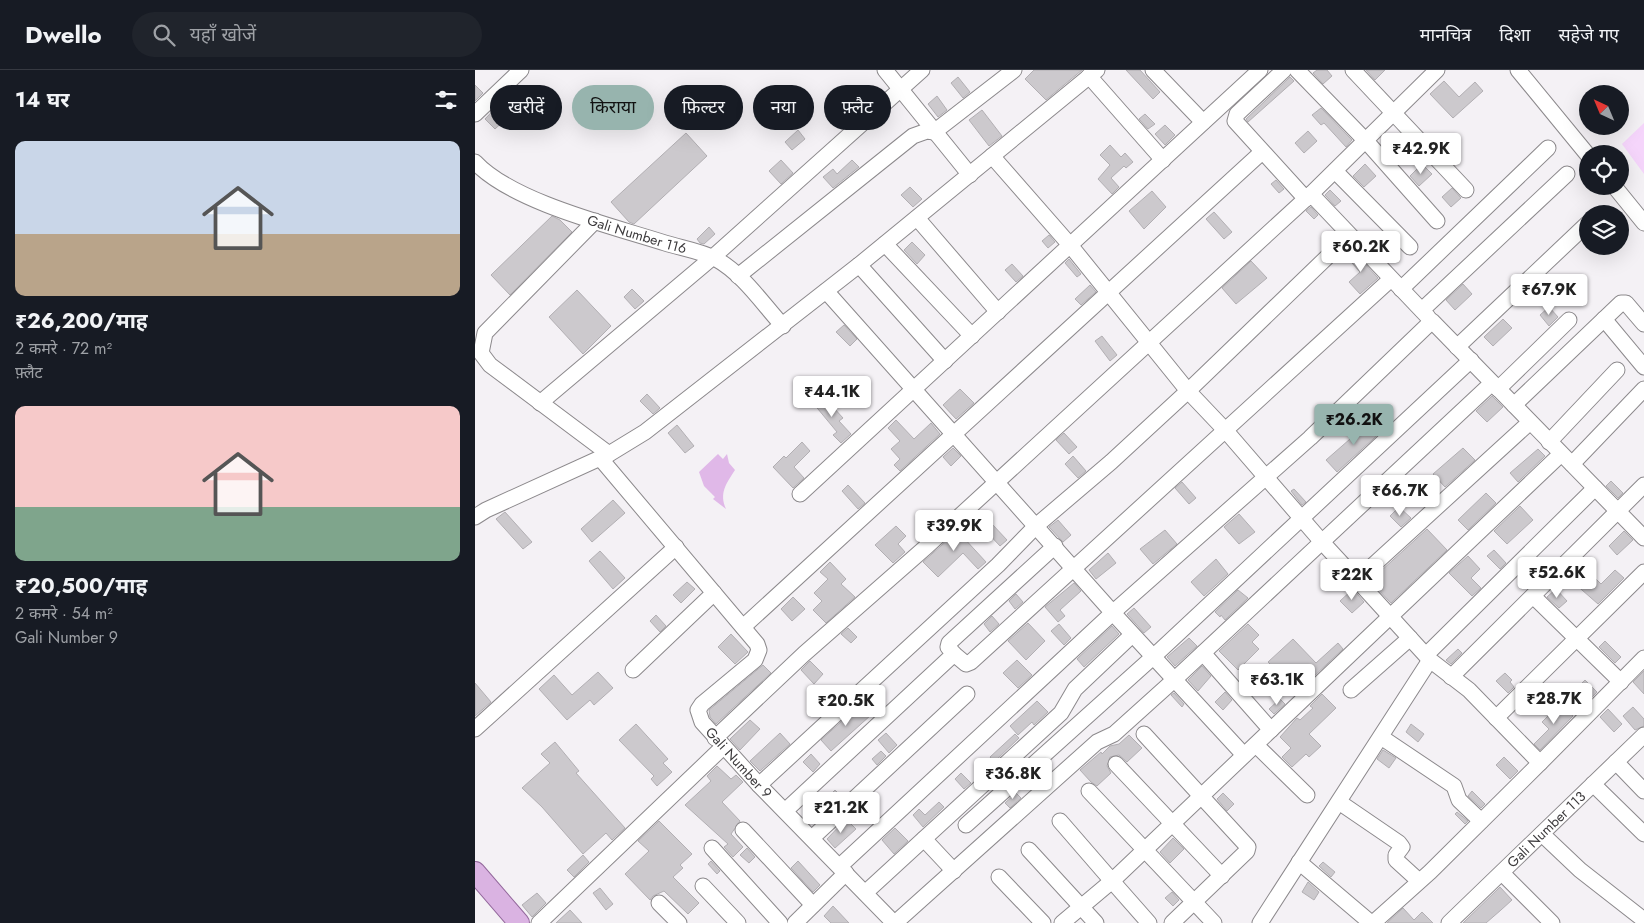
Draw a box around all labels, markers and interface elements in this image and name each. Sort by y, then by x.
search box [132,12,482,57]
text: Dwello [25,17,102,52]
icon: search [150,21,178,49]
text: यहाँ खोजें [190,21,256,48]
text: मानचित्र [1420,22,1471,48]
text: दिशा [1499,22,1530,48]
text: सहेजे गए [1558,22,1619,48]
text: 14 घर [15,85,70,115]
chip: खरीदें [490,85,562,130]
chip: किराया [572,85,654,130]
chip: फ़िल्टर [664,85,743,130]
chip: नया [753,85,814,130]
chip: फ़्लैट [824,85,891,130]
north arrow [1579,85,1629,135]
map controls [1579,85,1629,255]
icon: filters [432,86,460,114]
pin: ₹42.9K [1380,132,1462,175]
text: ₹42.9K [1392,137,1450,160]
button: locate [1579,145,1629,195]
icon: home [193,173,283,263]
button: layers [1579,205,1629,255]
street label: Gali Number 116 [585,210,689,258]
pin: ₹60.2K [1320,230,1402,273]
text: ₹60.2K [1332,235,1390,258]
pin: ₹67.9K [1508,274,1590,316]
text: ₹67.9K [1522,278,1576,301]
text: ₹26,200/माह [15,306,148,336]
text: 2 कमरे · 72 m² [15,337,112,360]
text: फ़्लैट [15,361,43,384]
pin: ₹44.1K [791,376,873,418]
text: ₹44.1K [804,380,860,403]
pin: ₹26.2K [1313,404,1395,446]
text: ₹26.2K [1325,408,1383,431]
icon: home [193,439,283,529]
pin: ₹66.7K [1359,474,1441,517]
text: ₹66.7K [1372,479,1428,502]
pin: ₹39.9K [913,510,995,552]
text: ₹39.9K [926,514,982,537]
pin: ₹52.6K [1516,556,1598,599]
pin: ₹22K [1322,558,1382,601]
text: ₹52.6K [1528,561,1586,584]
text: ₹22K [1331,563,1373,586]
text: ₹20,500/माह [15,571,147,601]
text: 2 कमरे · 54 m² [15,602,113,625]
text: Gali Number 9 [15,626,118,649]
pin: ₹63.1K [1236,664,1318,706]
text: ₹63.1K [1250,668,1304,691]
pin: ₹28.7K [1513,682,1595,725]
pin: ₹20.5K [805,684,887,727]
text: ₹28.7K [1526,687,1582,710]
text: ₹20.5K [818,689,874,712]
street label: Gali Number 9 [701,722,777,803]
pin: ₹36.8K [972,758,1054,800]
text: ₹36.8K [985,762,1041,785]
street label: Gali Number 113 [1502,786,1590,872]
pin: ₹21.2K [800,792,882,834]
text: ₹21.2K [814,796,868,819]

